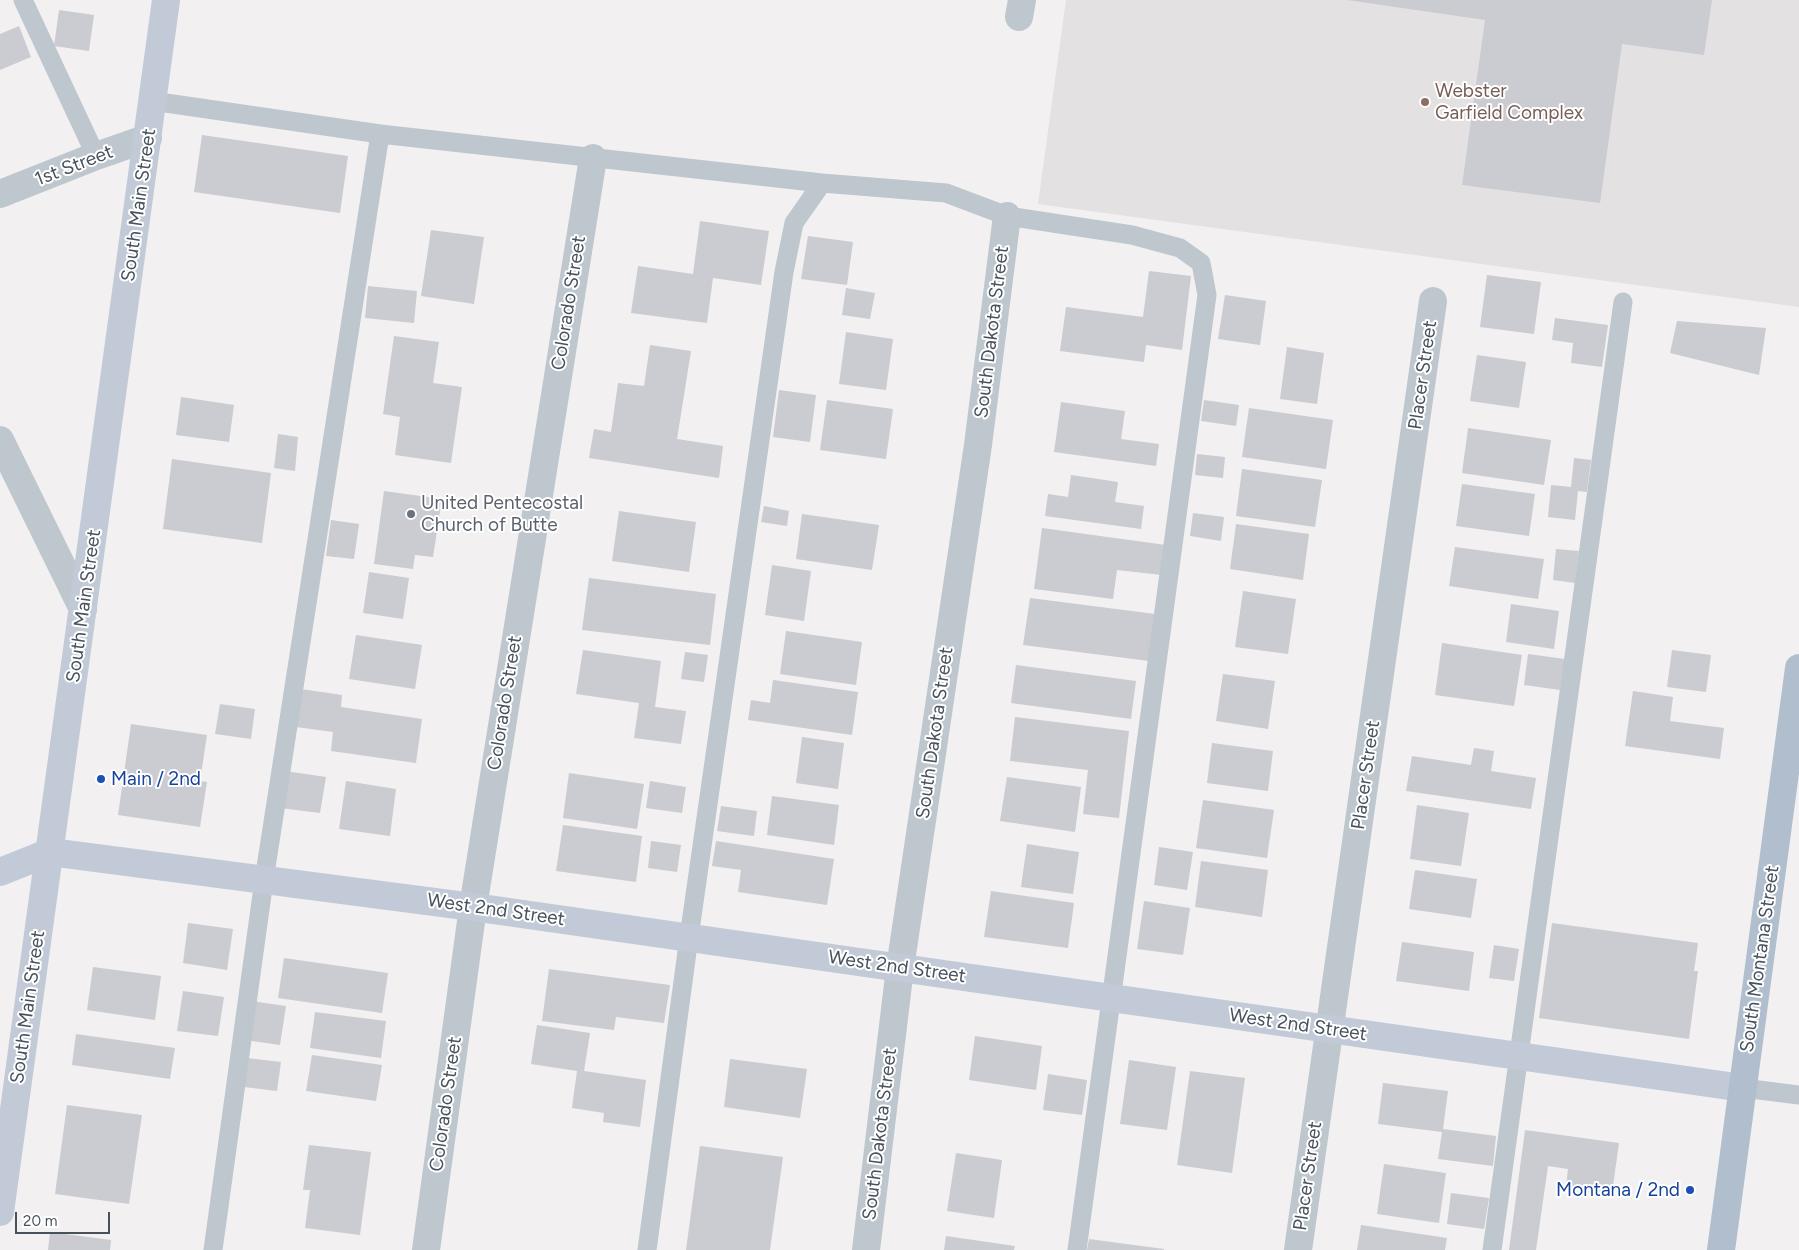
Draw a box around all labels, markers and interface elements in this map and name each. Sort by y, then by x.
place label: Webster Garfield Complex [1435,80,1583,124]
marker: Webster Garfield Complex [1419,96,1431,108]
street label: South Main Street [117,127,161,283]
street label: 1st Street [32,141,116,191]
street label: Colorado Street [547,234,591,372]
street label: South Dakota Street [970,245,1014,419]
street label: Placer Street [1404,319,1442,431]
place label: United Pentecostal Church of Butte [421,492,583,536]
marker: United Pentecostal Church of Butte [405,508,417,520]
street label: South Main Street [62,528,106,684]
street label: Colorado Street [483,634,527,772]
street label: South Dakota Street [912,646,958,820]
street label: Placer Street [1347,719,1385,831]
place label: Main / 2nd [111,768,201,790]
marker: Main / 2nd [95,773,107,785]
street label: South Montana Street [1736,864,1784,1054]
street label: West 2nd Street [426,889,566,931]
street label: South Main Street [6,929,50,1085]
street label: West 2nd Street [827,946,967,988]
street label: West 2nd Street [1228,1004,1368,1046]
street label: Colorado Street [425,1035,467,1173]
street label: South Dakota Street [858,1047,902,1221]
street label: Placer Street [1289,1120,1327,1232]
place label: Montana / 2nd [1556,1179,1680,1201]
marker: Montana / 2nd [1684,1184,1696,1196]
scale bar [18,1202,112,1234]
text: 20 m [23,1212,57,1230]

